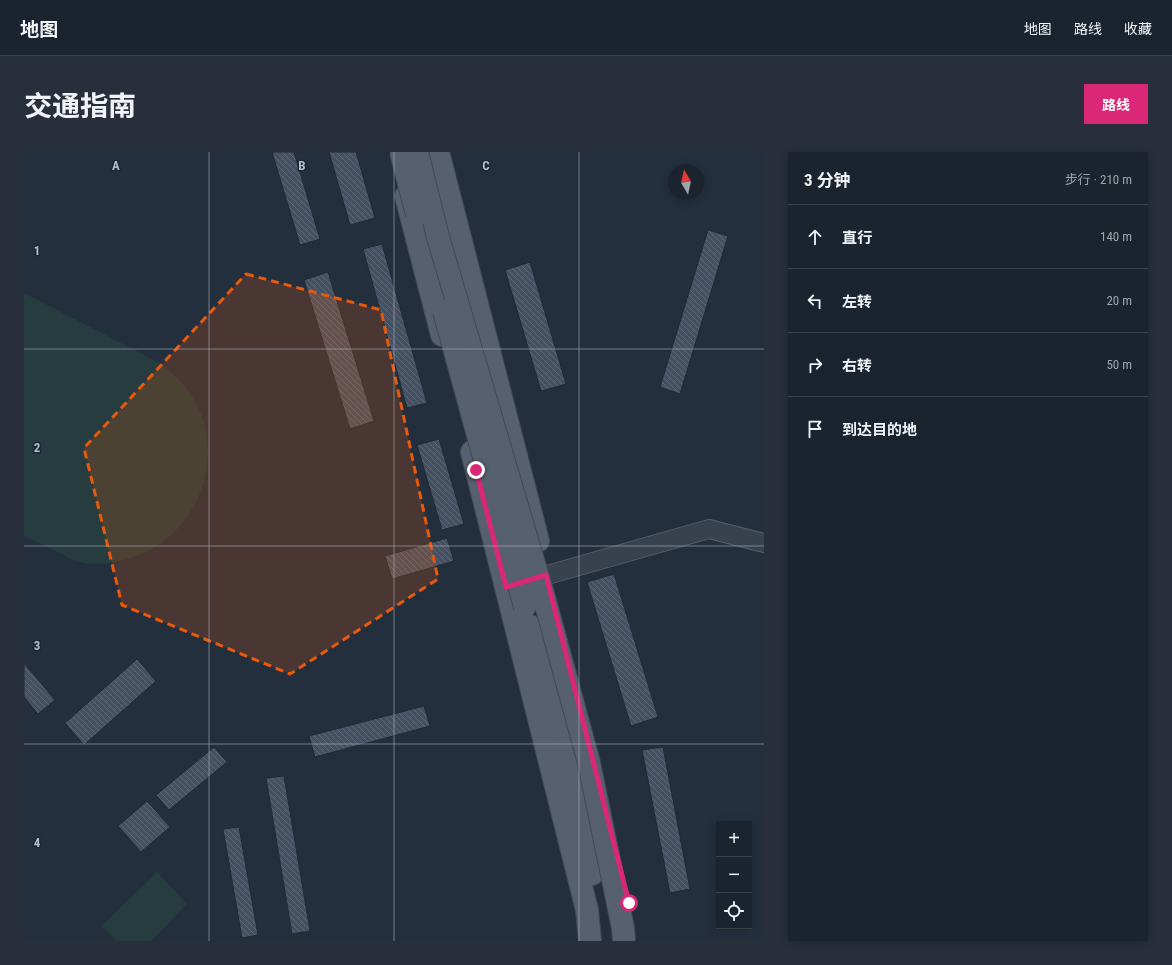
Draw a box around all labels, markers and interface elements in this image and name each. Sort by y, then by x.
text: 地图 [20,18,58,41]
text: 地图 [1024,21,1052,37]
text: 路线 [1074,21,1102,37]
text: 收藏 [1124,21,1152,37]
button: 路线 [1084,84,1148,124]
text: 交通指南 [24,90,136,123]
text: A [112,158,120,173]
text: B [298,158,306,173]
text: C [482,158,490,173]
north arrow [668,164,704,200]
text: 3 分钟 [804,170,851,190]
text: 步行 · 210 m [1065,172,1132,187]
icon: ahead [804,226,826,248]
text: 直行 [842,229,872,247]
text: 140 m [1100,229,1132,244]
text: 1 [34,243,40,258]
icon: left [804,290,826,312]
text: 左转 [842,293,872,311]
text: 20 m [1106,293,1132,308]
icon: right [804,354,826,376]
text: 右转 [842,357,872,375]
text: 50 m [1106,357,1132,372]
icon: arrive [804,418,826,440]
text: 到达目的地 [842,421,917,439]
text: 2 [34,440,41,455]
route end [467,461,485,479]
text: 3 [34,638,40,653]
map controls [716,821,752,929]
button: + [716,821,752,857]
text: 4 [34,835,41,850]
button: − [716,857,752,893]
button: locate [716,893,752,929]
route start [620,894,638,912]

